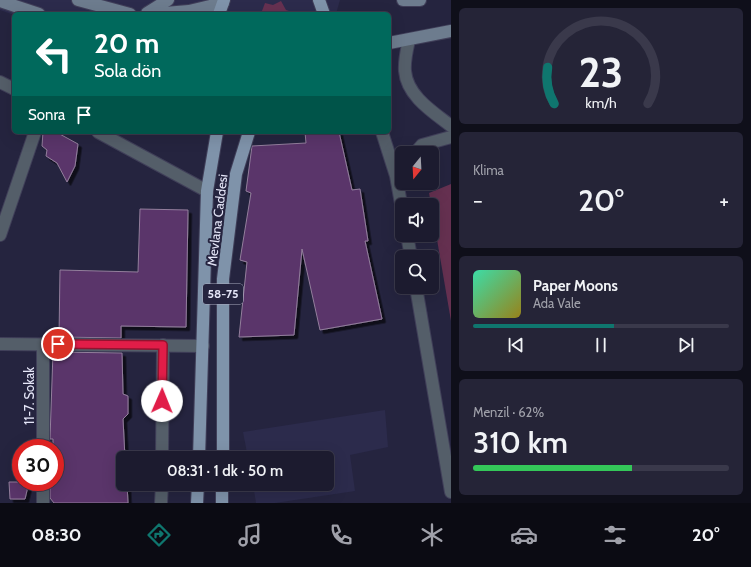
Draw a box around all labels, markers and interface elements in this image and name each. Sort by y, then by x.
text: 20 m [94,26,159,60]
icon: left [28,28,80,80]
text: 23 [579,47,623,97]
text: Sola dön [94,60,161,82]
text: km/h [585,93,617,111]
icon: arrive [73,104,95,126]
text: Sonra [28,106,65,124]
north arrow [395,146,439,190]
map controls [395,146,439,294]
text: Klima [473,162,504,178]
street label: Mevlana Caddesi [203,173,231,267]
text: 20° [578,182,624,219]
text: − [473,187,483,214]
text: + [719,187,729,214]
button: sound [395,198,439,242]
button: search [395,250,439,294]
text: Paper Moons [533,277,618,295]
road number: 58-75 [203,284,243,304]
text: Ada Vale [533,295,581,311]
pin [41,327,75,361]
icon: arrive [47,333,69,355]
icon: previous [505,334,527,356]
icon: pause [590,334,612,356]
icon: next [675,334,697,356]
street label: 11-7. Sokak [21,367,37,425]
position arrow [141,380,183,422]
text: Menzil · 62% [473,404,544,420]
text: 310 km [473,424,568,461]
speed limit sign: 30 [12,439,64,491]
text: 08:31 · 1 dk · 50 m [167,462,283,480]
icon: directions [145,521,173,549]
icon: music [236,521,264,549]
icon: phone [327,521,355,549]
icon: climate [418,521,446,549]
icon: car [510,521,538,549]
icon: filters [601,521,629,549]
text: 08:30 [32,524,82,546]
text: 20° [692,524,719,546]

